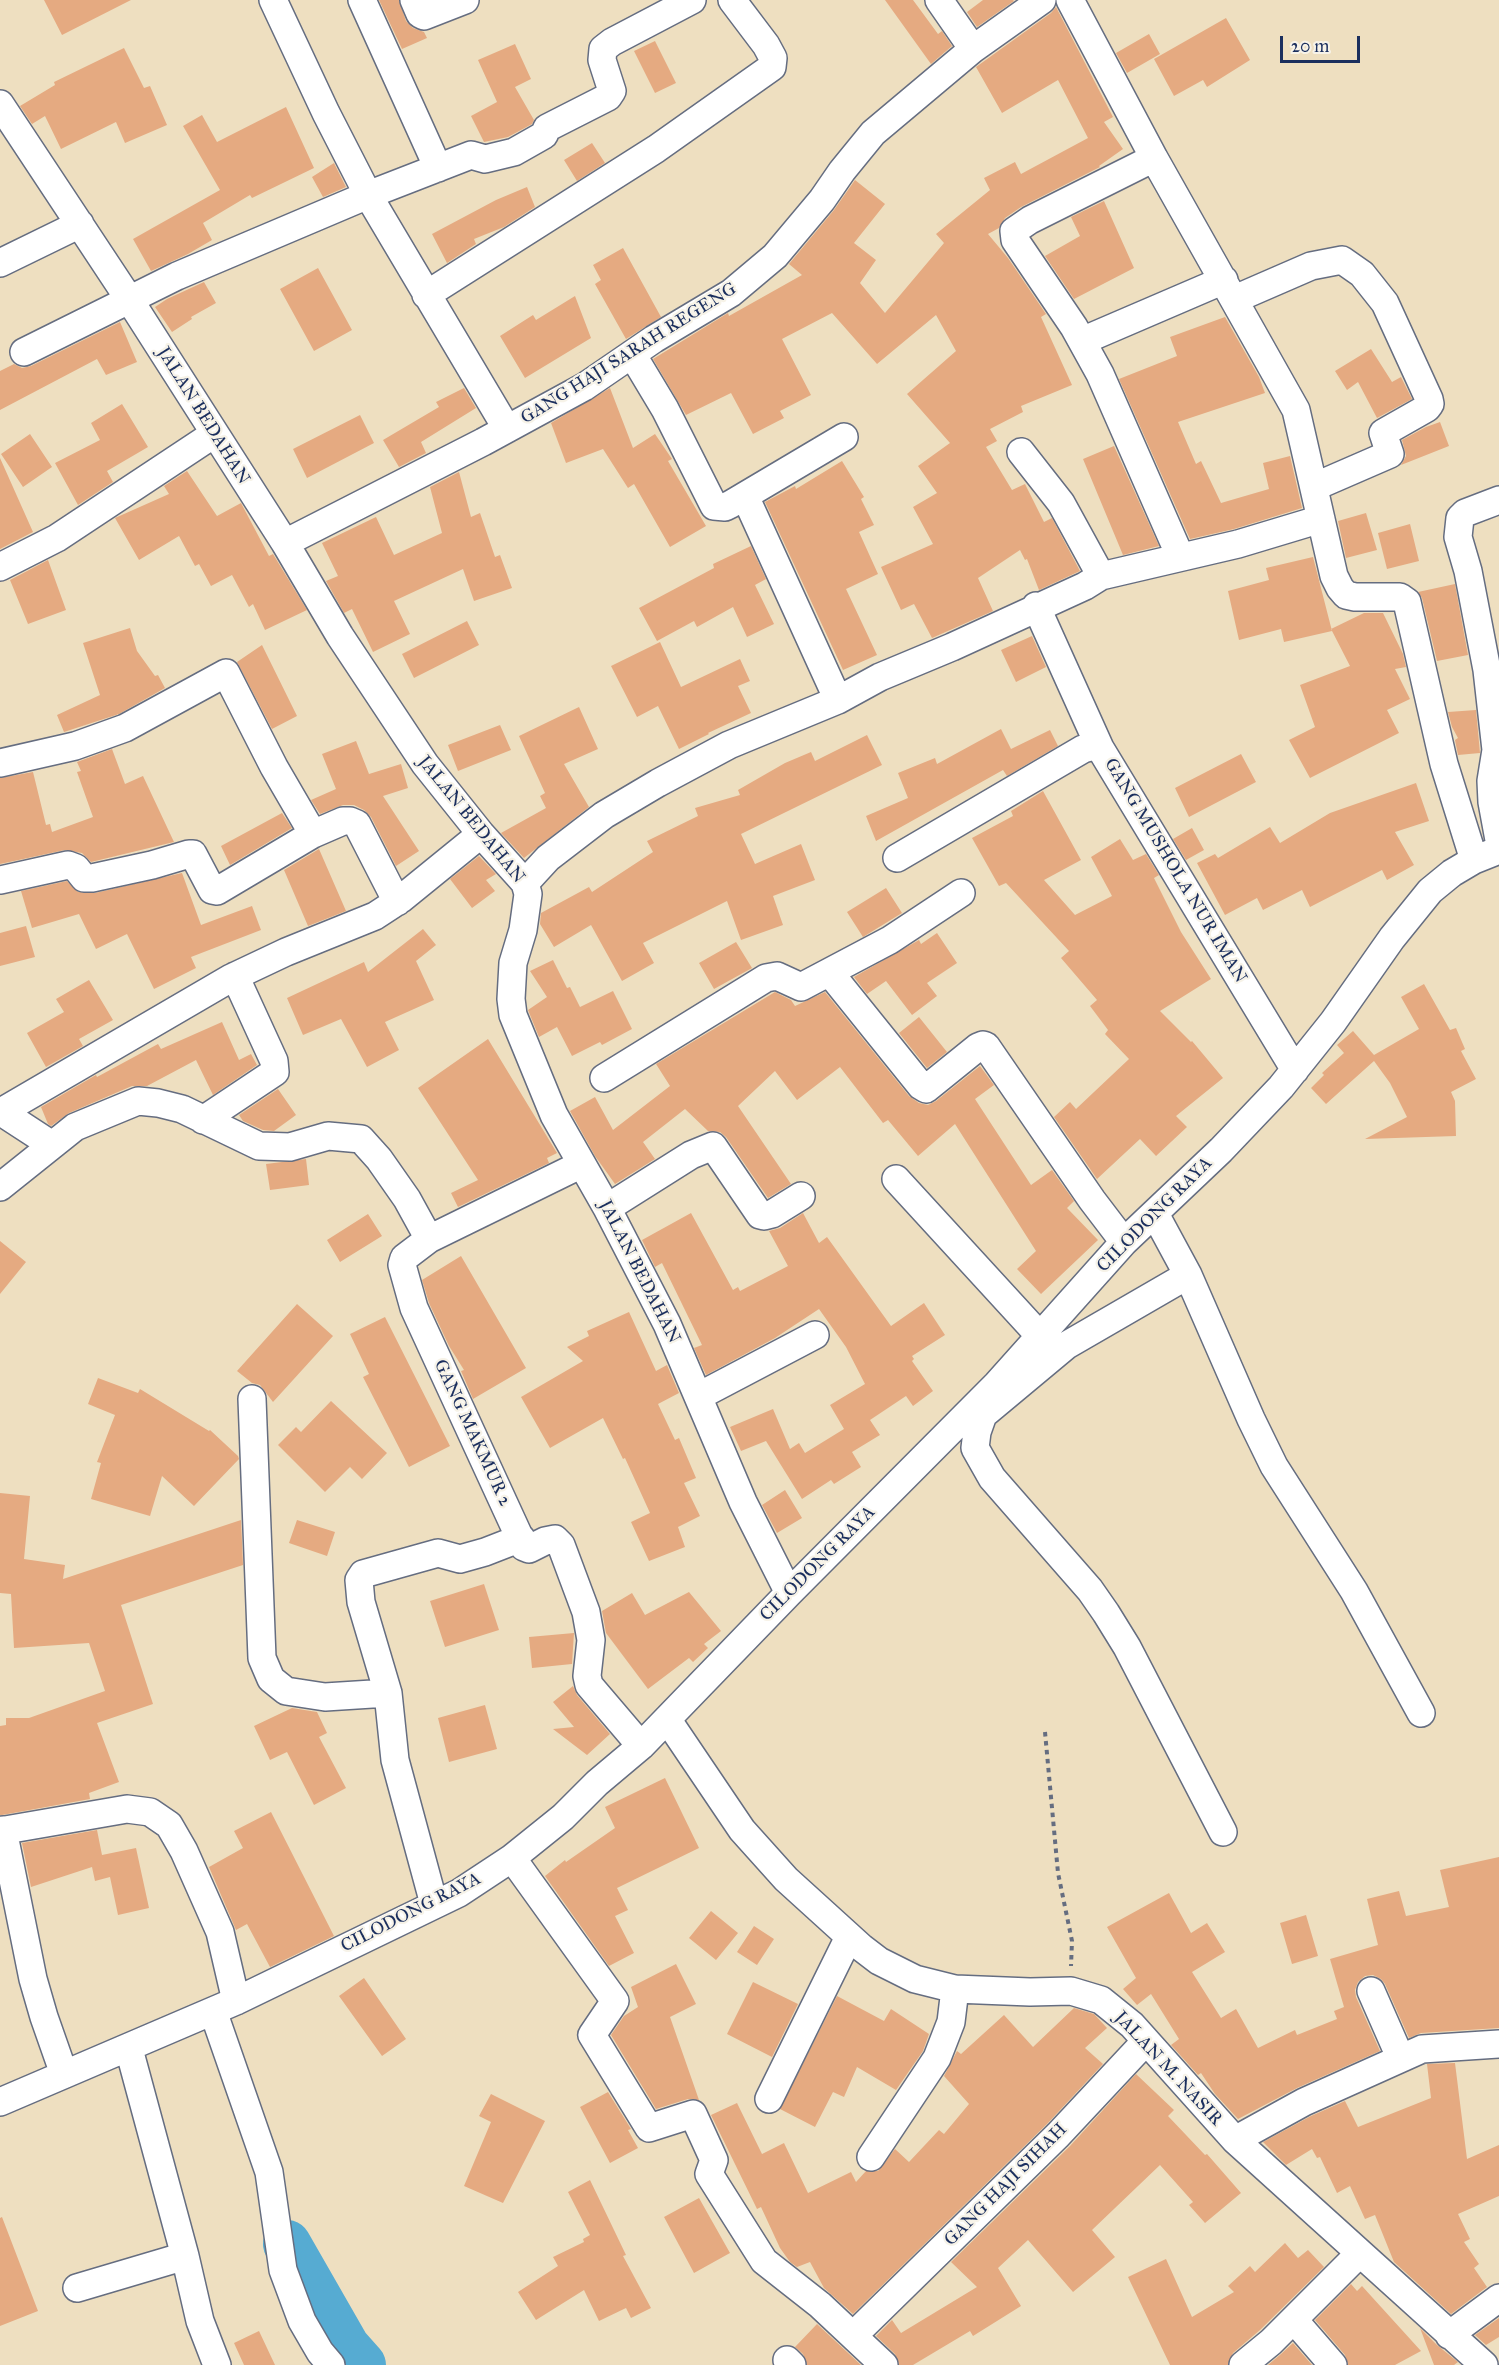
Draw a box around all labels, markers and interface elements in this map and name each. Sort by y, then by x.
scale bar [1283,24,1362,62]
text: 20 m [1291,35,1329,57]
street label: GANG HAJI SARAH REGENG [517,279,741,429]
street label: JALAN BEDAHAN [152,343,254,489]
street label: JALAN BEDAHAN [413,752,529,888]
street label: GANG MUSHOLA NUR IMAN [1099,755,1251,987]
street label: CILODONG RAYA [1093,1153,1217,1277]
street label: JALAN BEDAHAN [594,1197,684,1347]
street label: GANG MAKMUR 2 [429,1356,515,1510]
street label: CILODONG RAYA [756,1502,880,1626]
street label: CILODONG RAYA [337,1868,485,1958]
street label: JALAN M. NASIR [1109,2007,1227,2131]
street label: GANG HAJI SIHAH [940,2119,1072,2251]

